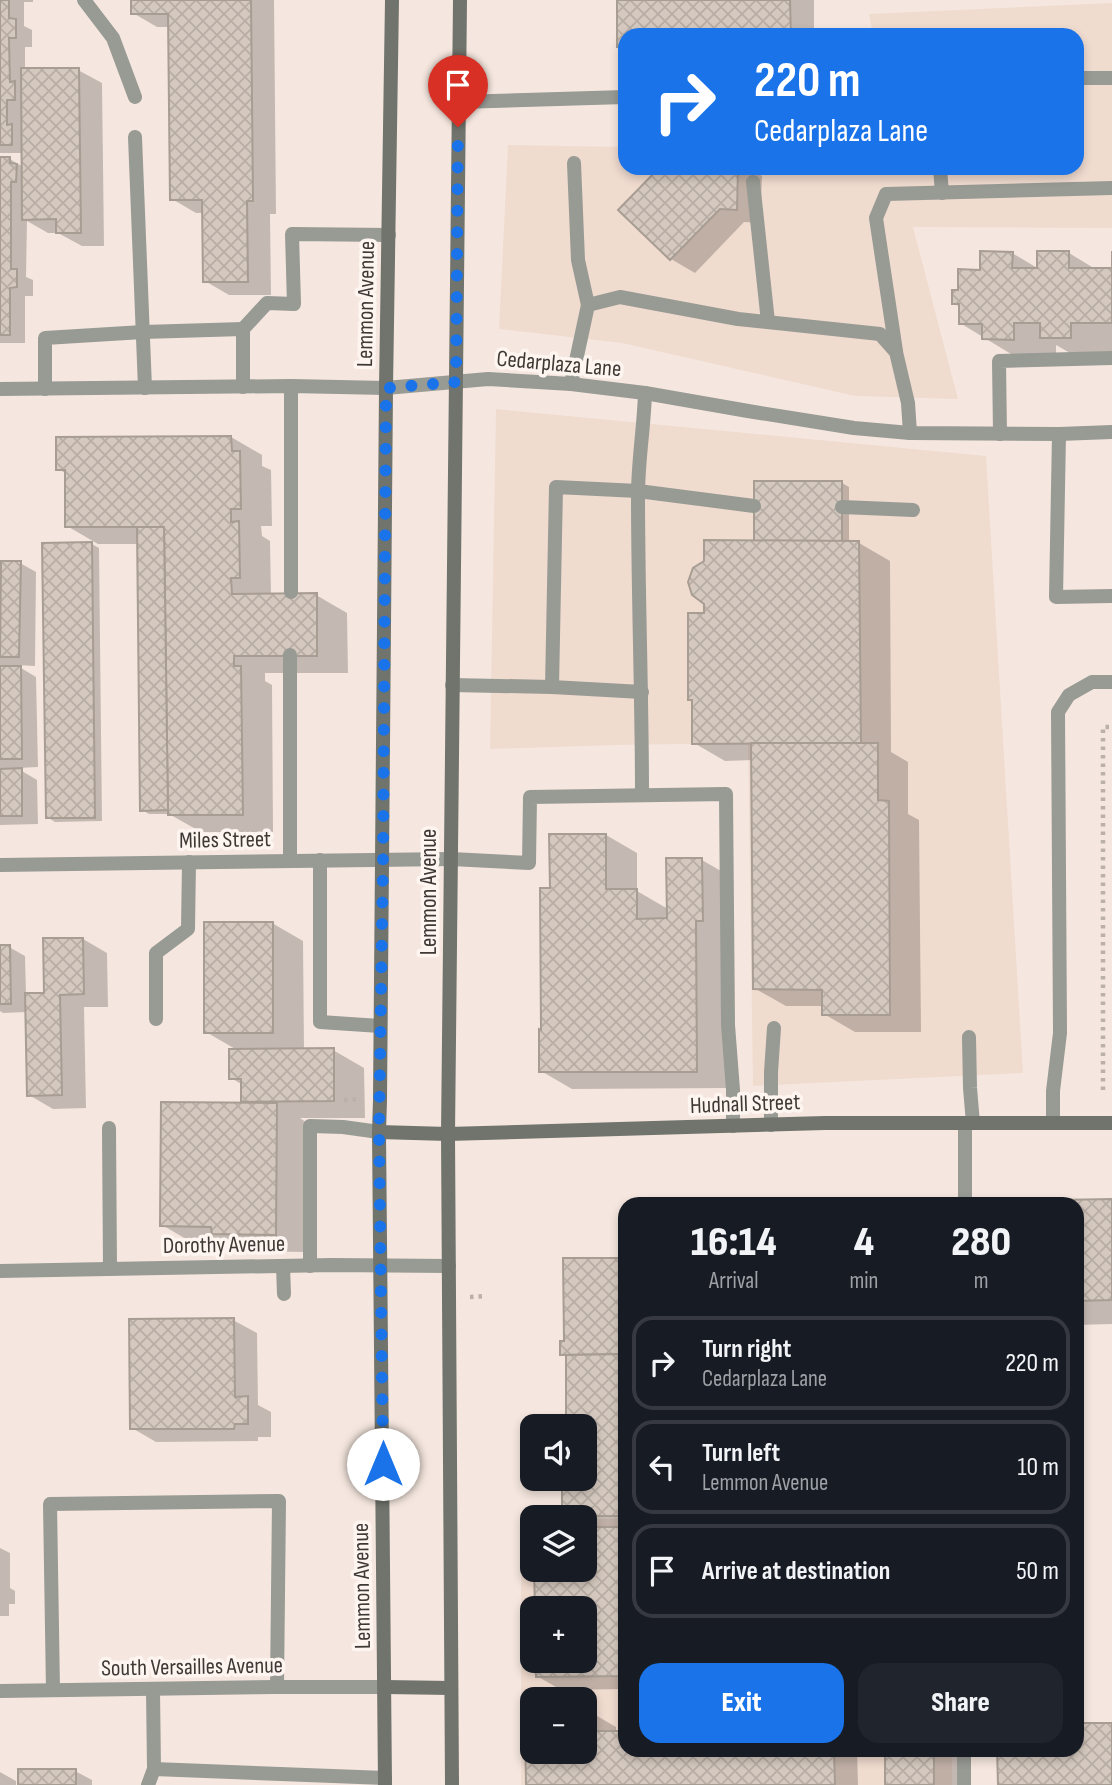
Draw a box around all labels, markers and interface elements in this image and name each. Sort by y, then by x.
text: 220 m [754,52,860,111]
pin [428,55,488,127]
icon: right [639,56,730,147]
icon: arrive [439,66,477,104]
text: Cedarplaza Lane [754,112,928,151]
street label: Lemmon Avenue [351,241,381,367]
street label: Cedarplaza Lane [495,345,622,383]
street label: Miles Street [179,825,271,855]
street label: Lemmon Avenue [415,829,443,955]
street label: Hudnall Street [689,1088,801,1120]
text: 16:14 [691,1217,777,1268]
text: 4 [854,1217,874,1268]
text: 280 [951,1217,1011,1268]
street label: Dorothy Avenue [163,1230,285,1260]
text: Arrival [709,1267,758,1295]
text: min [850,1267,878,1295]
text: m [974,1267,989,1295]
text: Turn right [702,1334,791,1365]
icon: right [643,1344,681,1382]
text: 220 m [1005,1348,1059,1379]
text: Cedarplaza Lane [702,1365,827,1393]
map controls [520,1414,597,1764]
button: sound [520,1414,597,1491]
position arrow [346,1427,420,1501]
text: Turn left [702,1438,780,1469]
icon: left [643,1448,681,1486]
text: 10 m [1017,1452,1059,1483]
text: Lemmon Avenue [702,1469,828,1497]
button: layers [520,1505,597,1582]
street label: Lemmon Avenue [347,1523,377,1649]
icon: arrive [643,1552,681,1590]
text: Arrive at destination [702,1556,890,1587]
text: 50 m [1016,1556,1059,1587]
button: + [520,1596,597,1673]
street label: South Versailles Avenue [101,1651,283,1683]
button: Exit [639,1663,844,1743]
button: Share [858,1663,1063,1743]
button: − [520,1687,597,1764]

